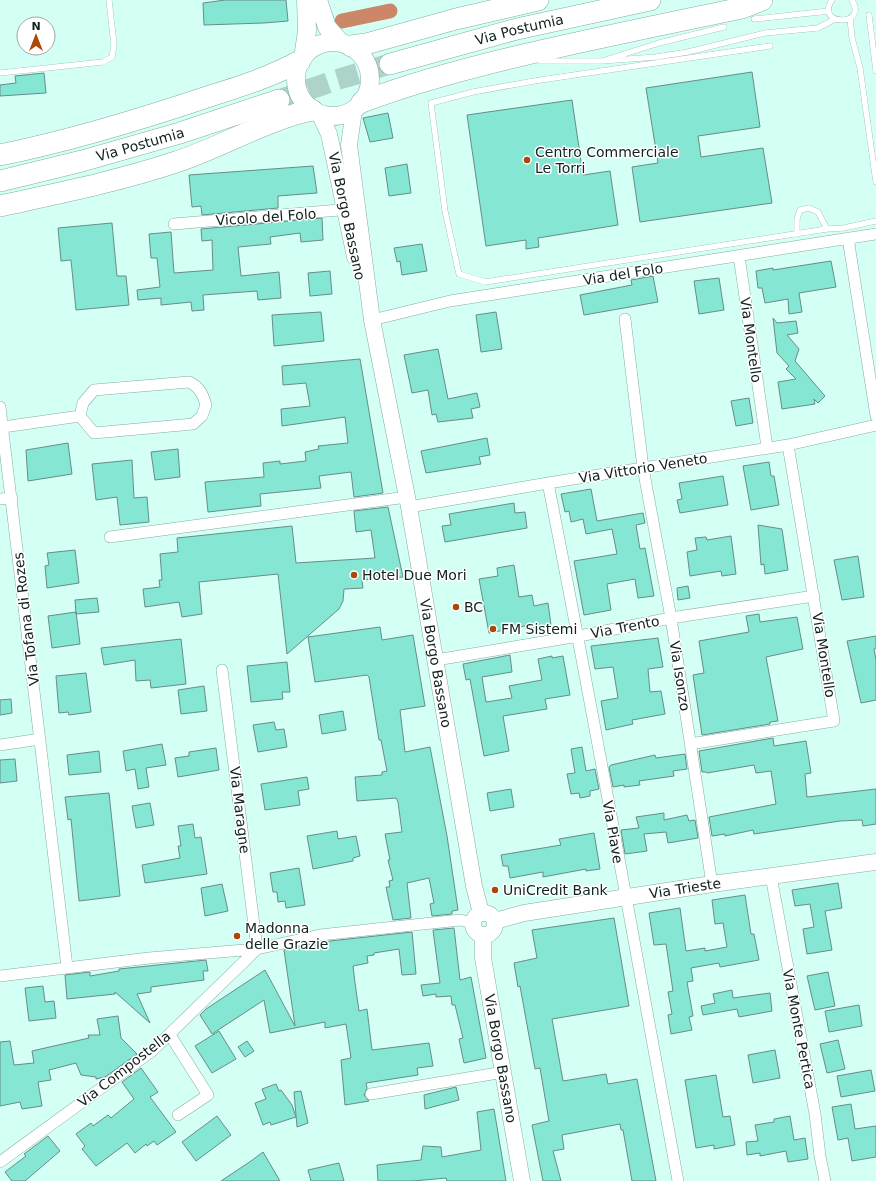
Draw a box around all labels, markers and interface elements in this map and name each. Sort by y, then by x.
street label: Via Postumia [473,11,565,48]
north arrow [16,16,56,56]
text: N [31,20,41,33]
street label: Via Postumia [95,124,186,164]
place label: Centro Commerciale Le Torri [535,144,679,176]
street label: Via Borgo Bassano [326,150,368,282]
marker: Centro Commerciale Le Torri [522,155,532,165]
street label: Vicolo del Folo [215,206,317,228]
street label: Via del Folo [582,260,664,288]
street label: Via Montello [737,296,765,384]
street label: Via Vittorio Veneto [577,450,709,486]
street label: Via Tofana di Rozes [10,551,42,687]
place label: Hotel Due Mori [362,567,467,583]
marker: Hotel Due Mori [349,570,359,580]
street label: Via Borgo Bassano [417,597,455,729]
place label: BC [464,599,483,615]
marker: BC [451,602,461,612]
street label: Via Montello [809,611,839,699]
street label: Via Trento [589,612,661,642]
place label: FM Sistemi [501,621,577,637]
marker: FM Sistemi [488,624,498,634]
street label: Via Isonzo [667,640,693,712]
street label: Via Maragne [227,766,253,854]
street label: Via Piave [600,799,626,865]
street label: Via Trieste [648,875,722,902]
place label: UniCredit Bank [503,882,609,898]
marker: UniCredit Bank [490,885,500,895]
place label: Madonna delle Grazie [245,920,328,952]
marker: Madonna delle Grazie [232,931,242,941]
street label: Via Monte Pertica [779,967,819,1091]
street label: Via Borgo Bassano [481,993,520,1124]
street label: Via Compostella [74,1028,174,1110]

